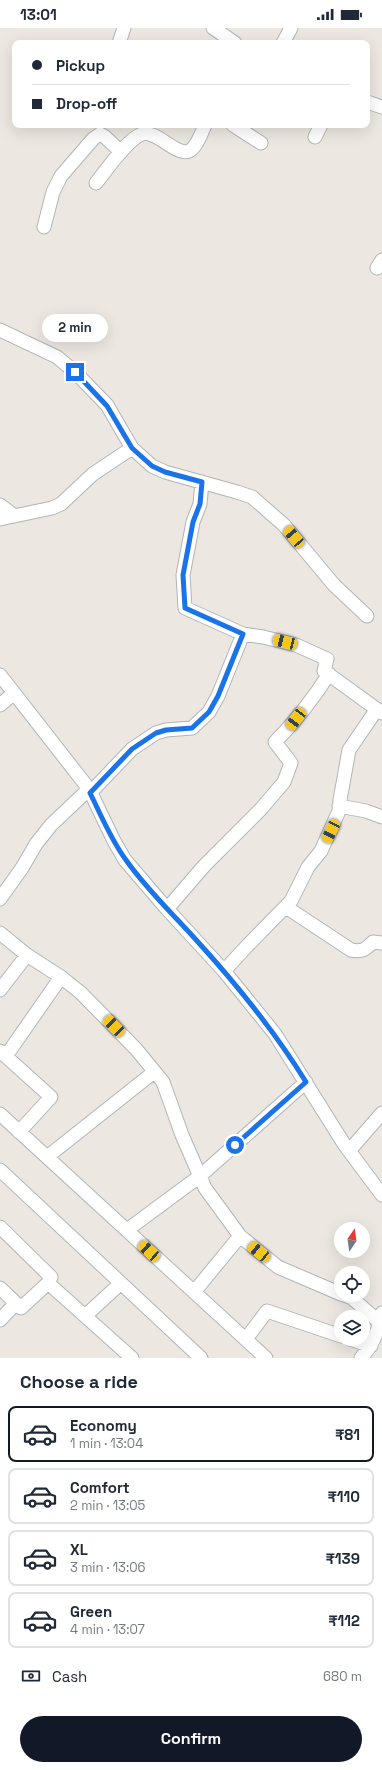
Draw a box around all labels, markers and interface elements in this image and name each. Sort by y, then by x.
text: 13:01 [20,5,57,24]
text: Pickup [56,56,105,75]
text: Drop-off [56,94,117,113]
callout: 2 min [42,314,108,342]
text: 2 min [58,319,92,336]
route end [66,363,84,381]
car [282,524,306,550]
car [272,633,298,651]
car [284,706,308,732]
car [320,818,342,844]
car [101,1013,127,1039]
route start [226,1136,244,1154]
north arrow [334,1222,370,1258]
map controls [334,1222,370,1346]
car [136,1239,162,1263]
car [246,1240,272,1264]
button: locate [334,1266,370,1302]
button: layers [334,1310,370,1346]
text: Choose a ride [20,1370,138,1393]
icon: car [22,1416,58,1452]
text: Economy [70,1416,137,1435]
text: ₹81 [335,1425,360,1444]
text: 1 min · 13:04 [70,1435,143,1452]
icon: car [22,1478,58,1514]
text: Comfort [70,1478,130,1497]
text: ₹110 [327,1487,360,1506]
text: 2 min · 13:05 [70,1497,145,1514]
icon: car [22,1540,58,1576]
text: XL [70,1540,88,1559]
text: ₹139 [325,1549,360,1568]
text: 3 min · 13:06 [70,1559,146,1576]
icon: car [22,1602,58,1638]
text: Green [70,1602,112,1621]
text: ₹112 [328,1611,360,1630]
text: 4 min · 13:07 [70,1621,145,1638]
icon: cash [20,1665,42,1687]
text: Cash [52,1667,87,1686]
text: 680 m [323,1668,362,1685]
button: Confirm [20,1716,362,1762]

